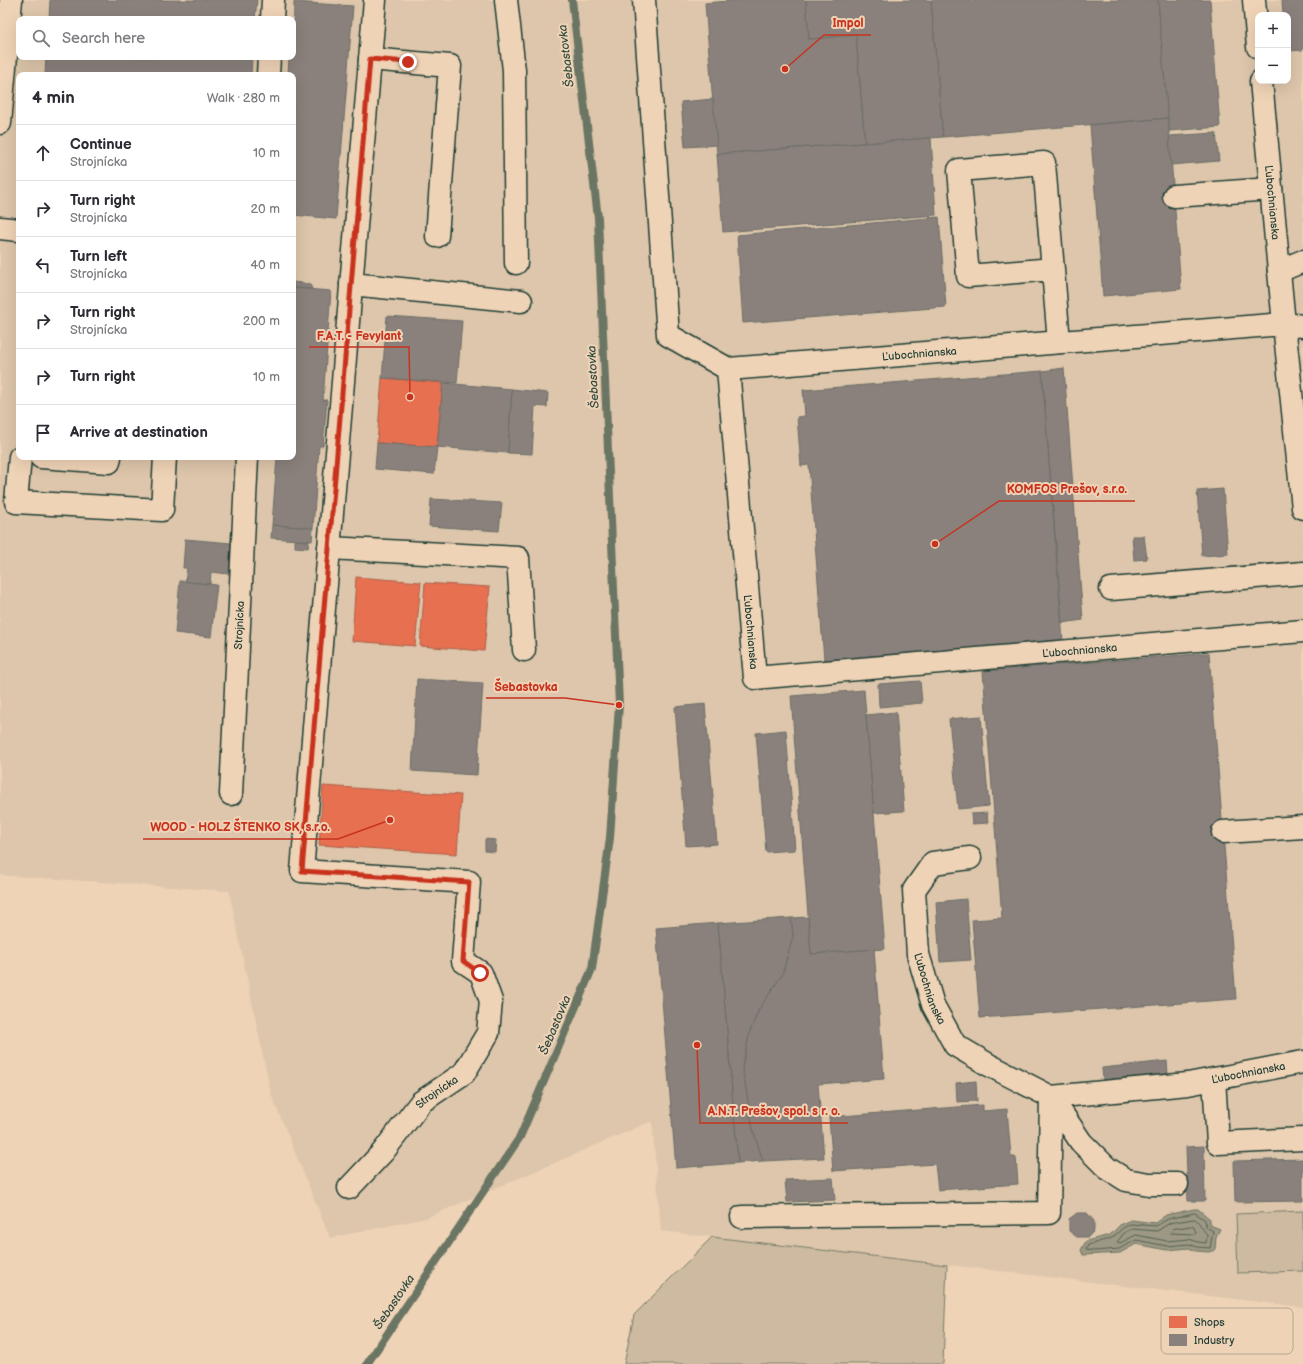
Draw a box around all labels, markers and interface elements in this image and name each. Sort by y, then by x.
callout: Impol [824,11,871,35]
map controls [1255,12,1291,84]
button: + [1255,12,1291,48]
search box [16,16,296,60]
text: Impol [832,16,864,31]
water label: Šebastovka [553,24,578,88]
icon: search [30,27,52,49]
text: Search here [62,29,145,48]
button: − [1255,48,1291,84]
route end [399,53,417,71]
text: 4 min [32,88,75,108]
text: Walk · 280 m [207,90,280,106]
text: Continue [70,135,132,154]
icon: ahead [32,142,54,164]
text: 10 m [253,145,280,161]
text: Strojnícka [70,154,127,170]
street label: Ľubochnianska [1262,165,1282,240]
text: Turn right [70,191,135,210]
icon: right [32,198,54,220]
text: 20 m [250,201,280,217]
text: Strojnícka [70,210,127,226]
text: Turn left [70,247,127,266]
icon: left [32,254,54,276]
text: 40 m [250,257,280,273]
text: Strojnícka [70,266,127,282]
text: Turn right [70,303,135,322]
icon: right [32,310,54,332]
text: 200 m [243,313,280,329]
text: Strojnícka [70,322,127,338]
callout: F.A.T. - Fevylant [309,323,409,347]
text: F.A.T. - Fevylant [317,329,401,344]
water label: Šebastovka [582,345,603,409]
street label: Ľubochnianska [882,345,957,364]
icon: right [32,366,54,388]
text: Turn right [70,367,135,386]
text: 10 m [253,369,280,385]
icon: arrive [32,422,54,444]
text: Arrive at destination [70,423,208,442]
callout: KOMFOS Prešov, s.r.o. [999,477,1135,501]
text: KOMFOS Prešov, s.r.o. [1007,482,1128,497]
street label: Ľubochnianska [741,594,760,670]
street label: Strojnícka [232,601,247,650]
street label: Ľubochnianska [1042,641,1118,660]
callout: Šebastovka [486,674,565,698]
text: Šebastovka [494,678,558,695]
callout: WOOD - HOLZ ŠTENKO SK, s.r.o. [143,815,338,839]
text: WOOD - HOLZ ŠTENKO SK, s.r.o. [150,818,330,835]
street label: Ľubochnianska [911,951,948,1027]
route start [471,964,489,982]
water label: Šebastovka [534,992,575,1057]
street label: Ľubochnianska [1210,1060,1286,1086]
street label: Strojnícka [413,1073,461,1111]
callout: A.N.T. Prešov, spol. s r. o. [700,1099,848,1123]
text: A.N.T. Prešov, spol. s r. o. [707,1104,841,1119]
water label: Šebastovka [369,1271,418,1333]
legend [1161,1308,1293,1354]
text: Shops [1194,1316,1225,1329]
text: Industry [1194,1334,1234,1347]

